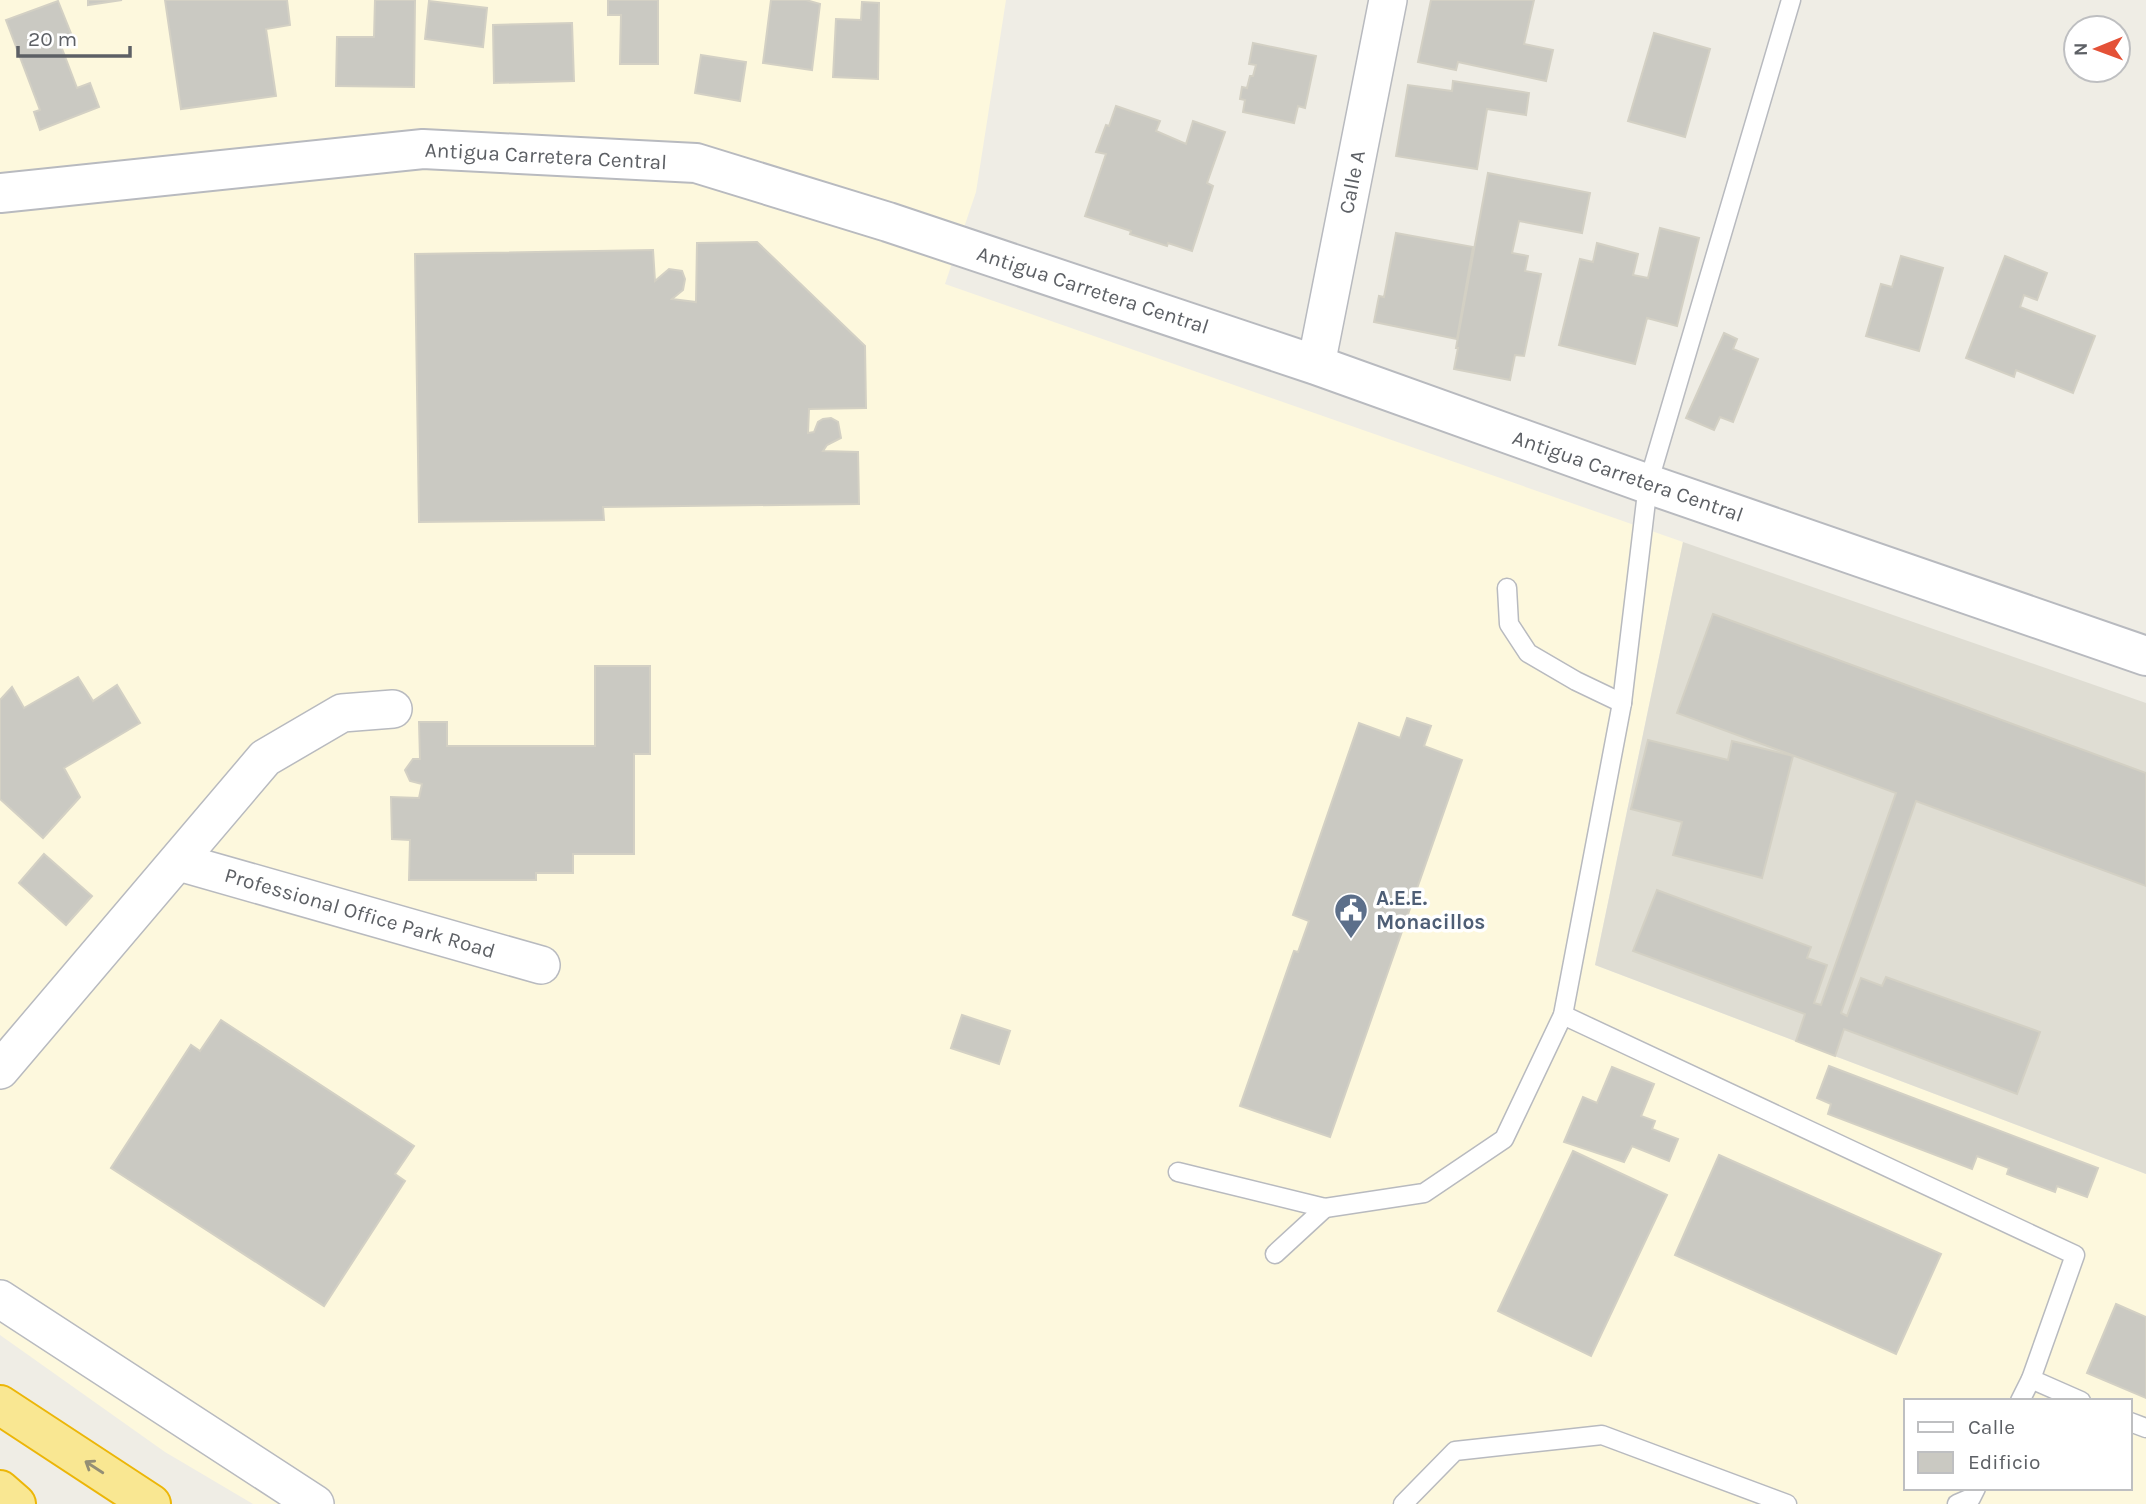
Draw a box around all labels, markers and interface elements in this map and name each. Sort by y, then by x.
scale bar [18,14,130,58]
north arrow [2062,14,2132,84]
text: 20 m [28,27,77,51]
text: N [2070,42,2092,56]
street label: Antigua Carretera Central [424,138,668,174]
street label: Calle A [1334,148,1370,216]
street label: Antigua Carretera Central [974,241,1212,339]
street label: Antigua Carretera Central [1509,425,1747,527]
street label: Professional Office Park Road [222,863,498,963]
place label: A.E.E. Monacillos [1376,886,1485,934]
public building icon: A.E.E. Monacillos [1332,891,1370,940]
legend [1904,1399,2132,1490]
text: Calle [1968,1415,2015,1439]
text: Edificio [1968,1450,2041,1474]
one-way arrow [85,1459,104,1474]

